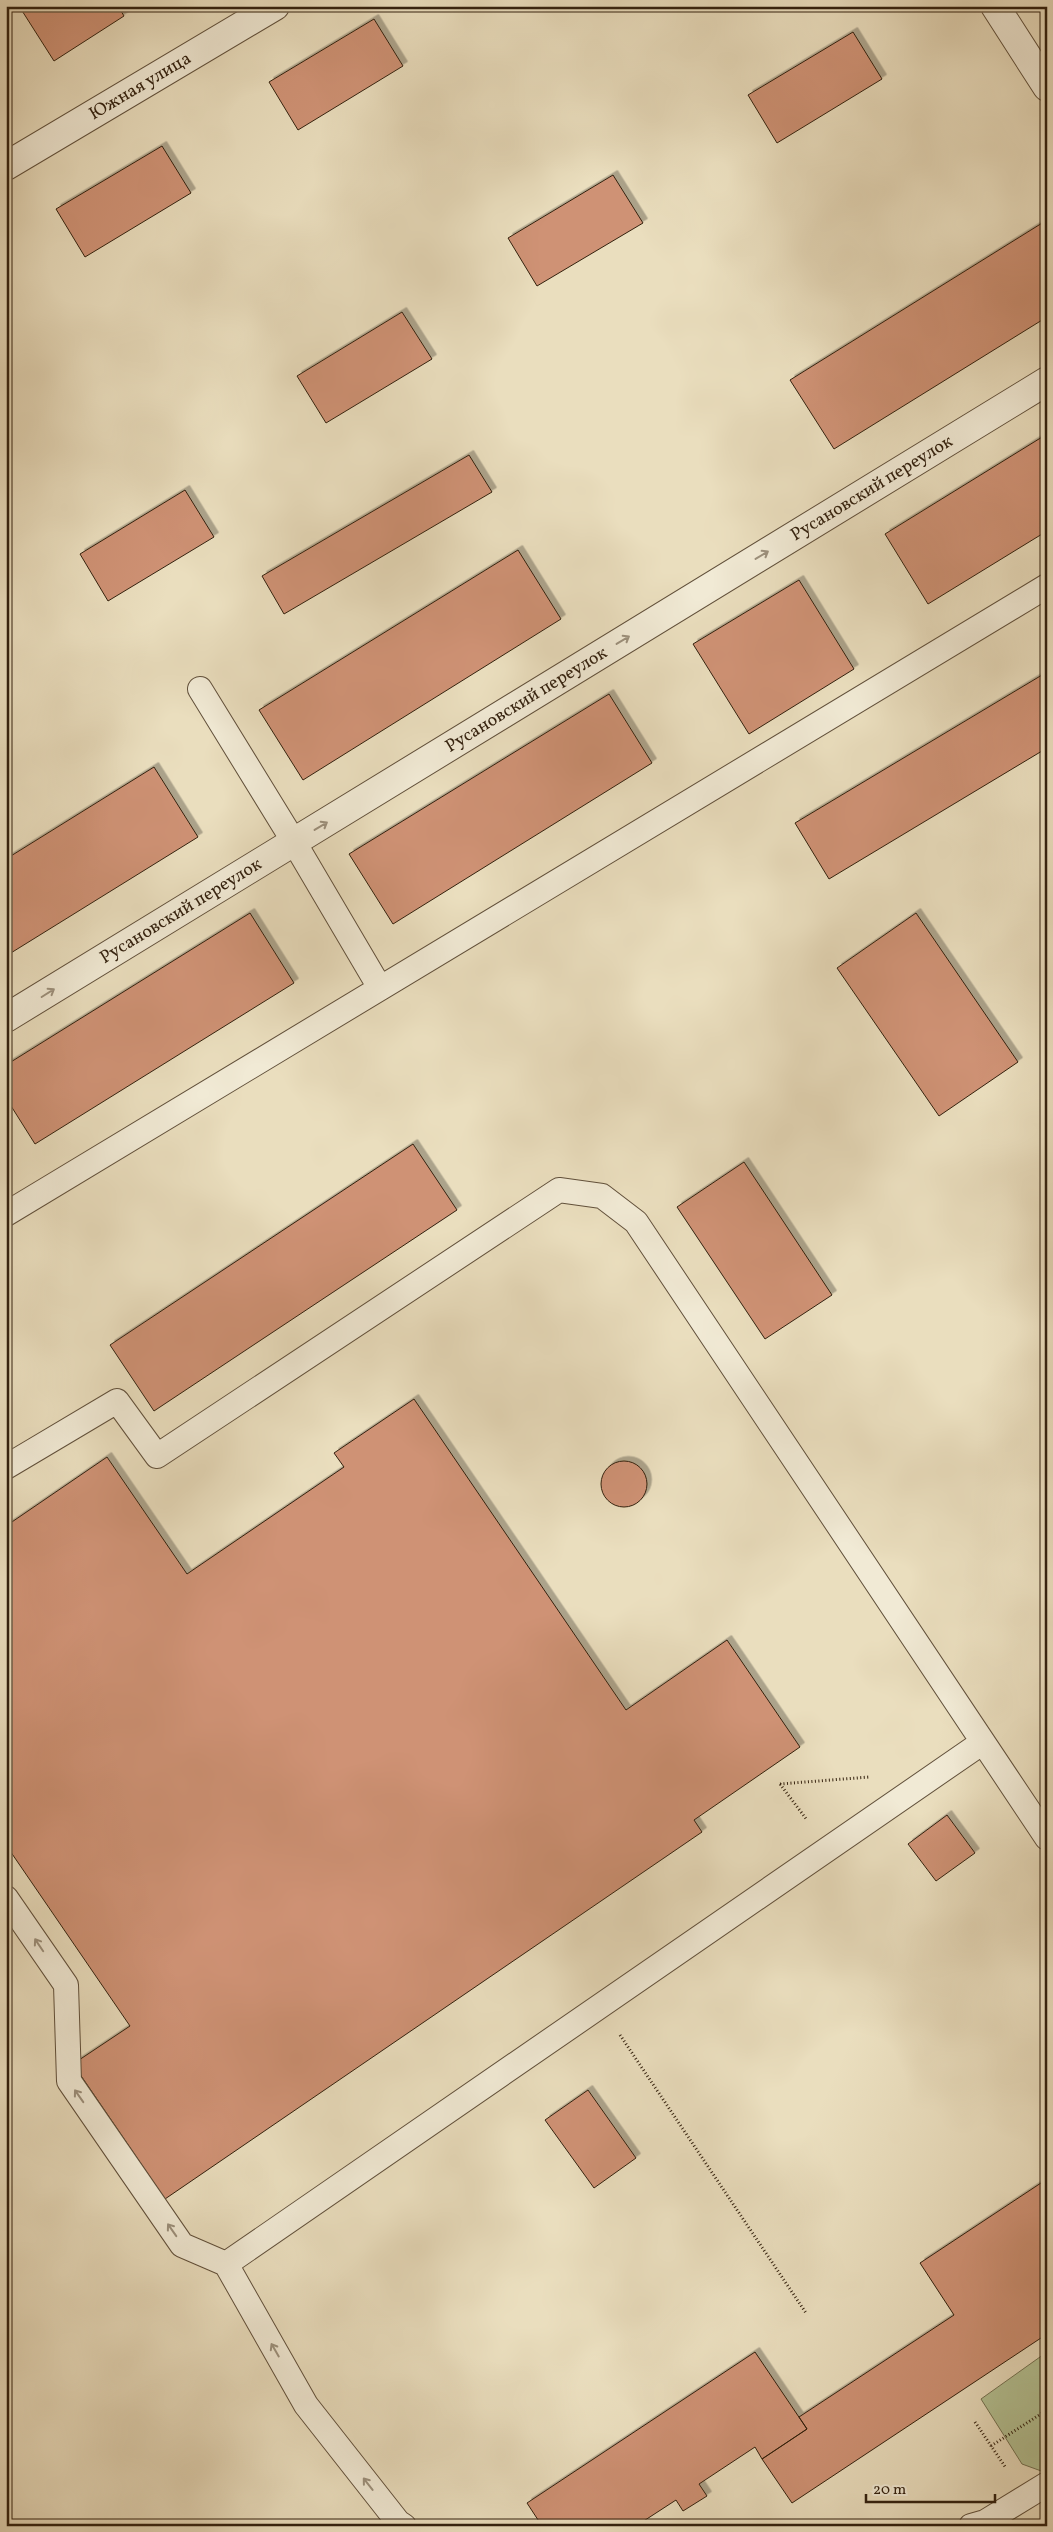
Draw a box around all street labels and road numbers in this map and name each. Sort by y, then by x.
street label: Южная улица [84,46,196,126]
street label: Русановский переулок [786,429,958,547]
street label: Русановский переулок [441,640,612,759]
street label: Русановский переулок [95,852,267,970]

